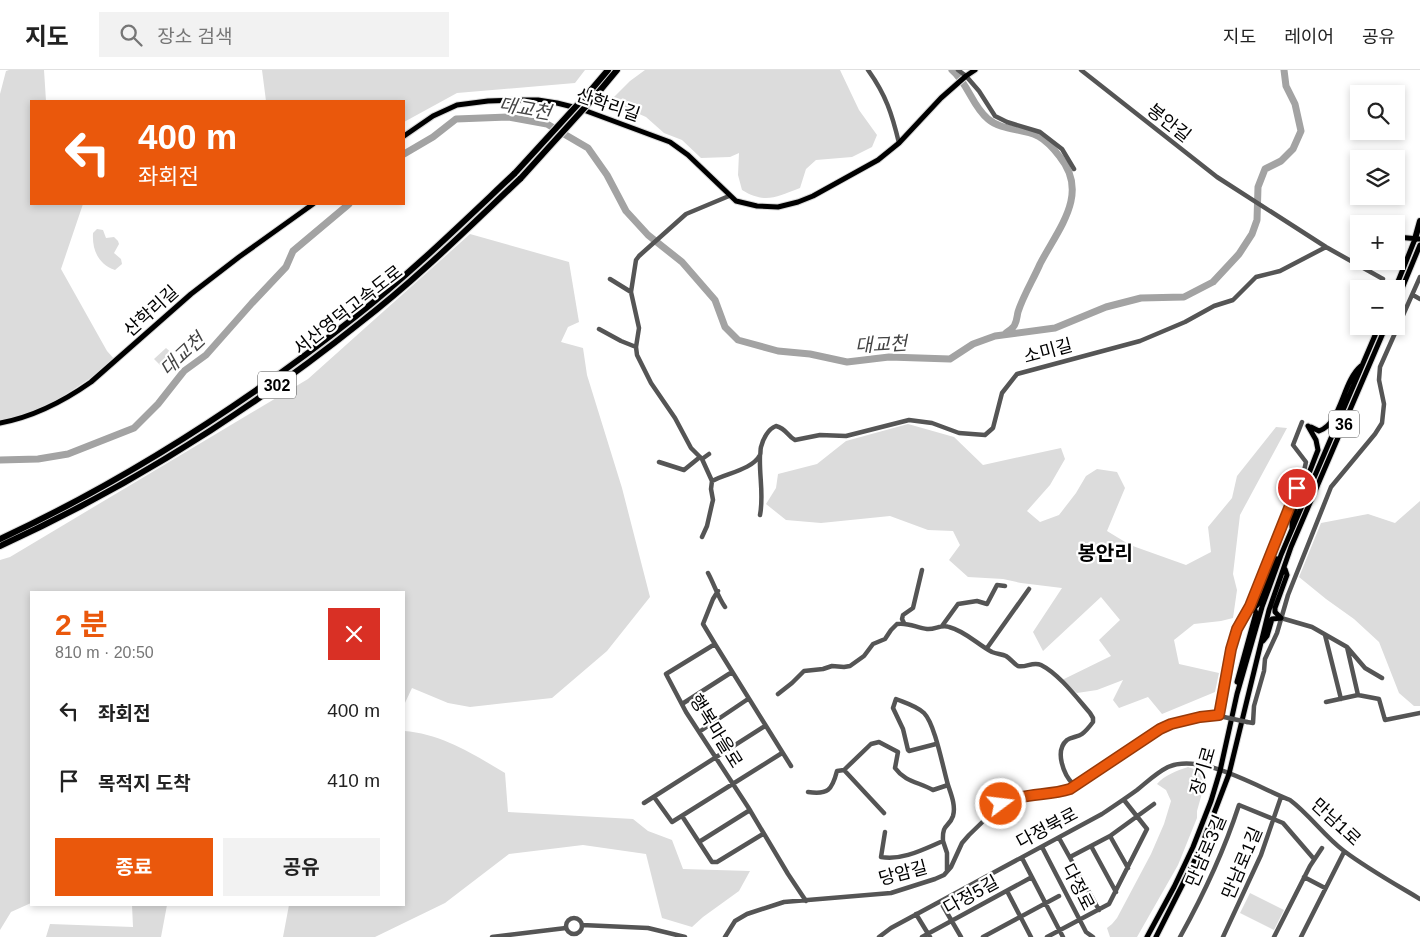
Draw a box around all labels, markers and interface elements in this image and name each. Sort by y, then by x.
search box [99,12,449,57]
icon: search [117,21,145,49]
text: 지도 [25,23,69,50]
text: 장소 검색 [157,26,232,47]
text: 지도 [1223,27,1256,47]
text: 레이어 [1284,27,1334,47]
text: 공유 [1362,27,1395,47]
street label: 산학리길 [573,85,643,125]
map controls [1350,85,1405,335]
button: search [1350,85,1405,140]
water label: 대교천 [497,94,554,124]
street label: 봉안길 [1143,100,1195,146]
text: 400 m [138,117,237,156]
icon: left [55,120,120,185]
button: layers [1350,150,1405,205]
text: 좌회전 [138,164,199,189]
button: + [1350,215,1405,270]
street label: 서산영덕고속도로 [290,261,406,359]
button: − [1350,280,1405,335]
street label: 산학리길 [120,281,182,341]
water label: 대교천 [156,328,210,380]
water label: 대교천 [854,333,909,356]
street label: 소미길 [1021,335,1075,367]
road number: 302 [258,372,296,398]
road number: 36 [1329,410,1359,438]
pin [1276,467,1318,509]
icon: arrive [1283,474,1311,502]
district label: 봉안리 [1077,542,1133,564]
text: 2 분 [55,608,108,641]
button: close [328,608,380,660]
text: 810 m · 20:50 [55,644,154,661]
street label: 행복마을로 [686,691,746,771]
icon: left [55,697,83,725]
text: 400 m [327,700,380,721]
text: 좌회전 [98,703,150,724]
street label: 장기로 [1187,744,1219,798]
icon: arrive [55,767,83,795]
text: 410 m [327,770,380,791]
text: 목적지 도착 [98,773,191,794]
position arrow [974,777,1026,829]
street label: 만남1로 [1307,794,1365,850]
street label: 다정북로 [1013,804,1081,852]
street label: 만남로3길 [1182,812,1230,890]
street label: 만남로1길 [1218,824,1266,902]
button: 종료 [55,838,213,896]
button: 공유 [223,838,380,896]
street label: 당암길 [876,857,930,889]
street label: 다정로 [1058,860,1098,914]
street label: 다정5길 [940,872,1002,918]

